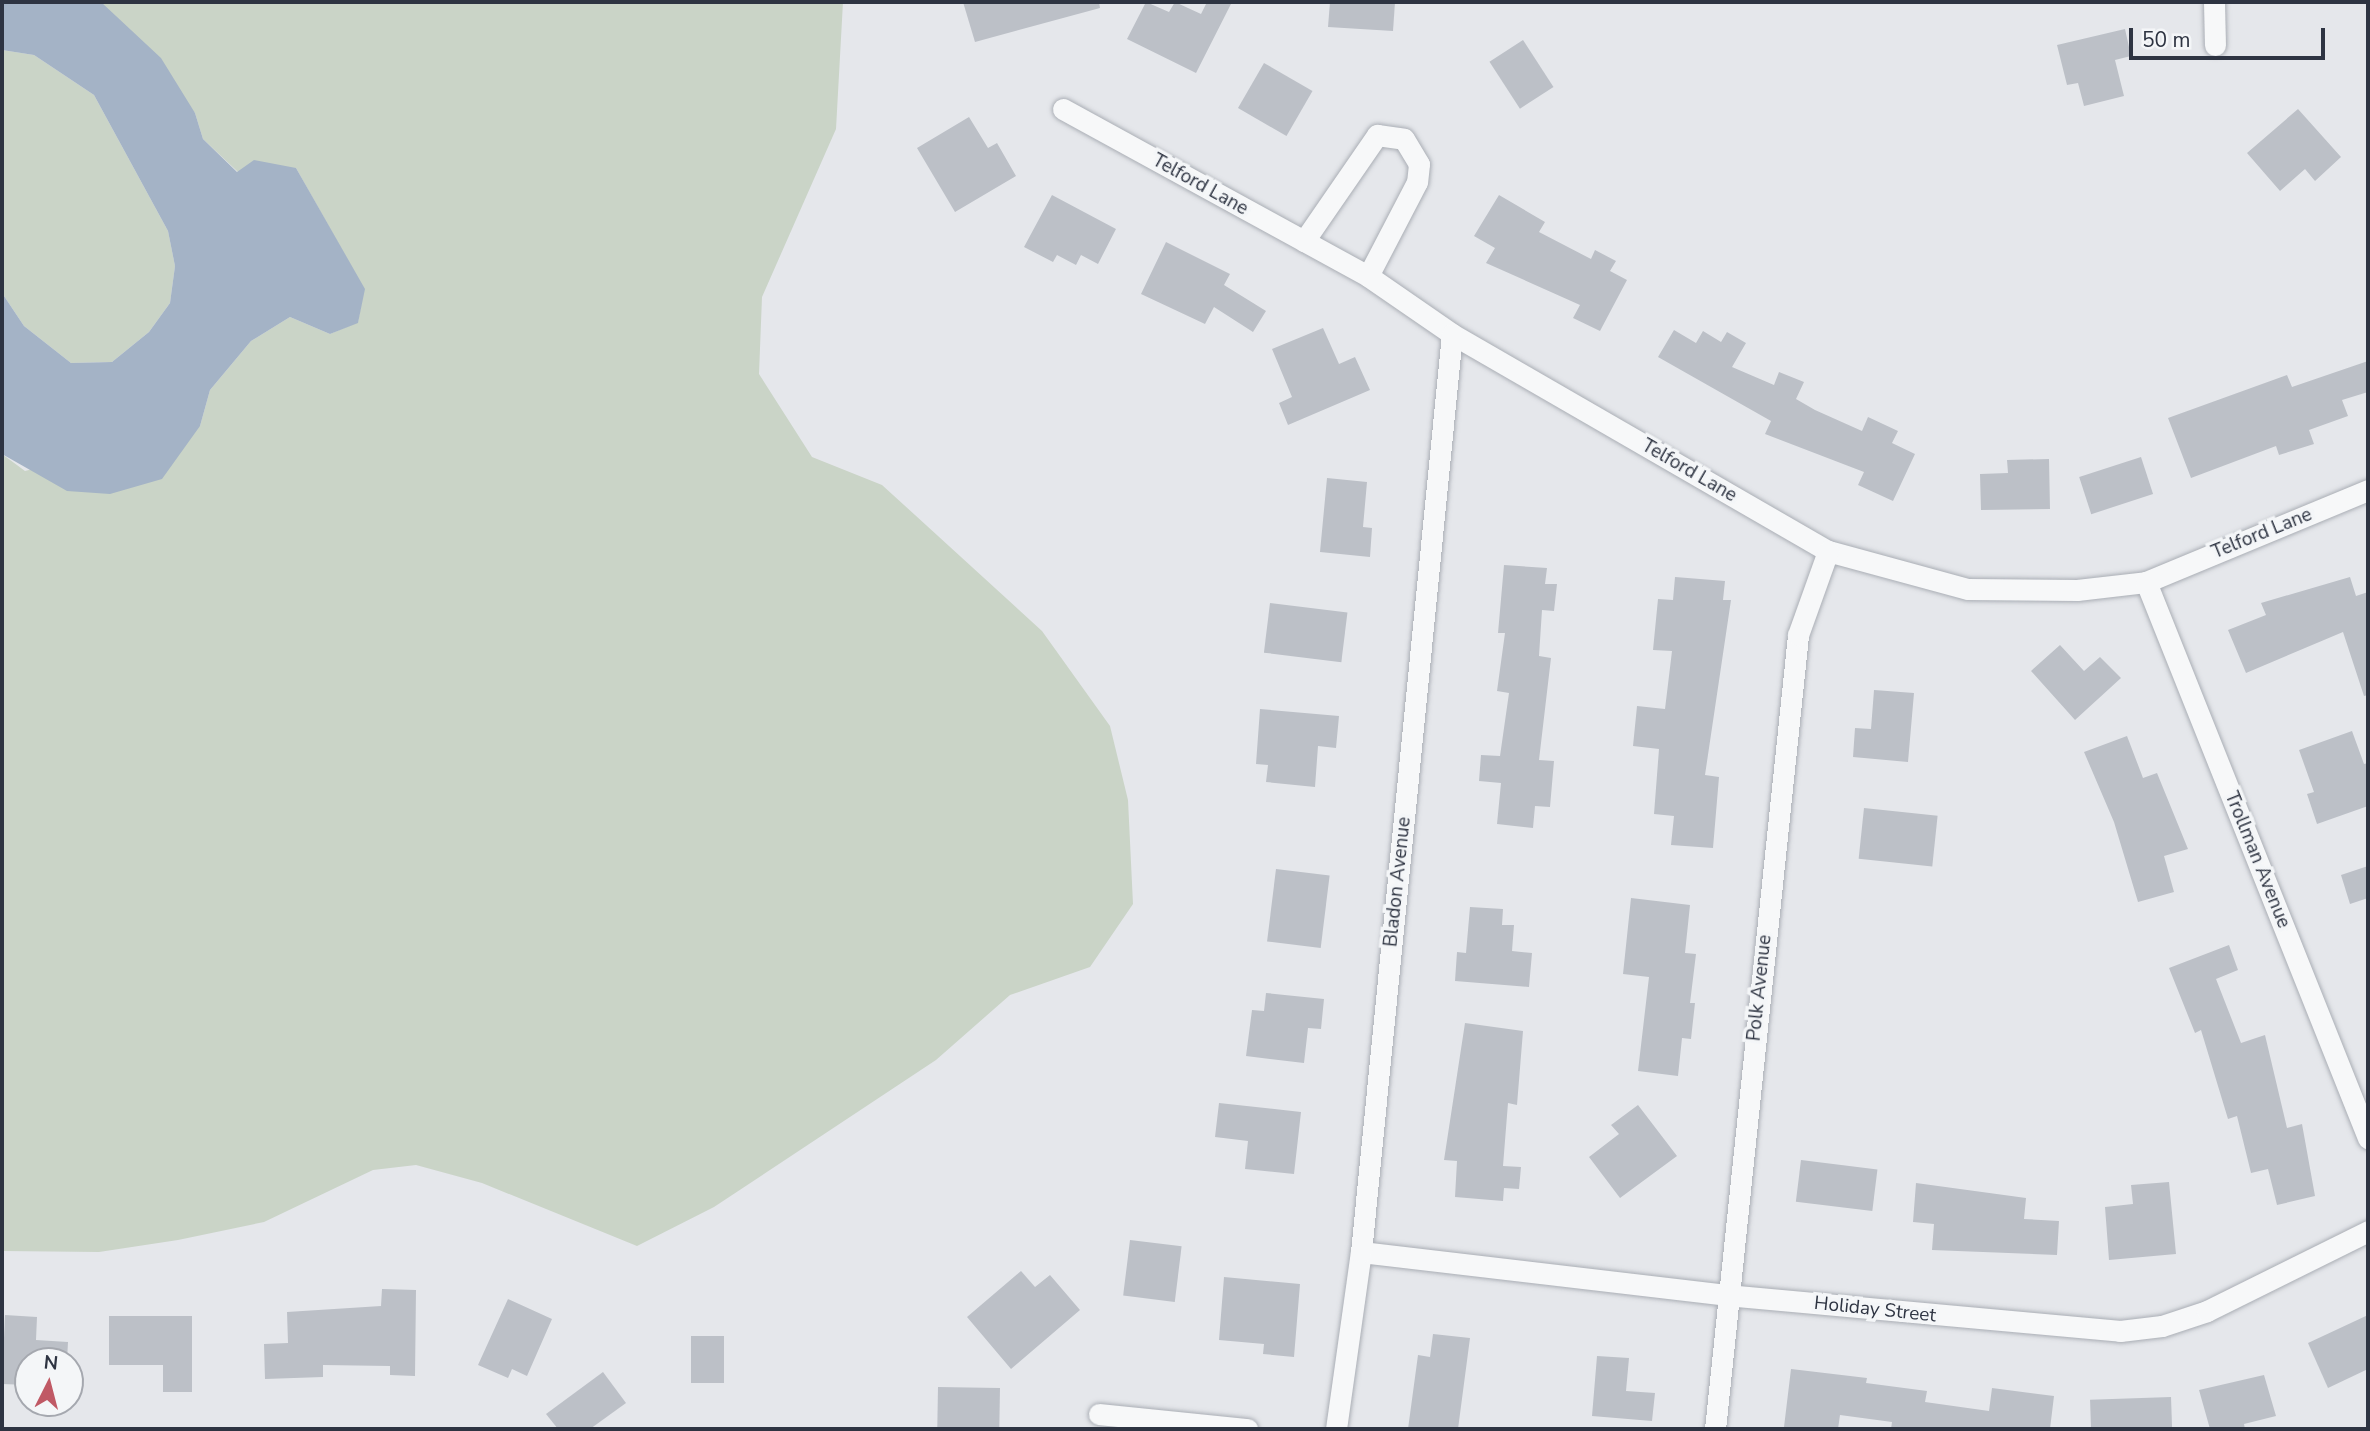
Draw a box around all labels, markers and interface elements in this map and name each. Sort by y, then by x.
scale bar [2132,14,2328,58]
text: 50 m [2142,26,2191,54]
street label: Telford Lane [1148,149,1252,221]
street label: Telford Lane [1637,435,1741,507]
street label: Telford Lane [2209,504,2315,564]
street label: Trollman Avenue [2219,788,2295,932]
street label: Bladon Avenue [1380,816,1416,948]
street label: Polk Avenue [1743,934,1777,1042]
street label: Holiday Street [1813,1292,1937,1328]
north arrow [14,1347,84,1417]
text: N [43,1349,59,1377]

